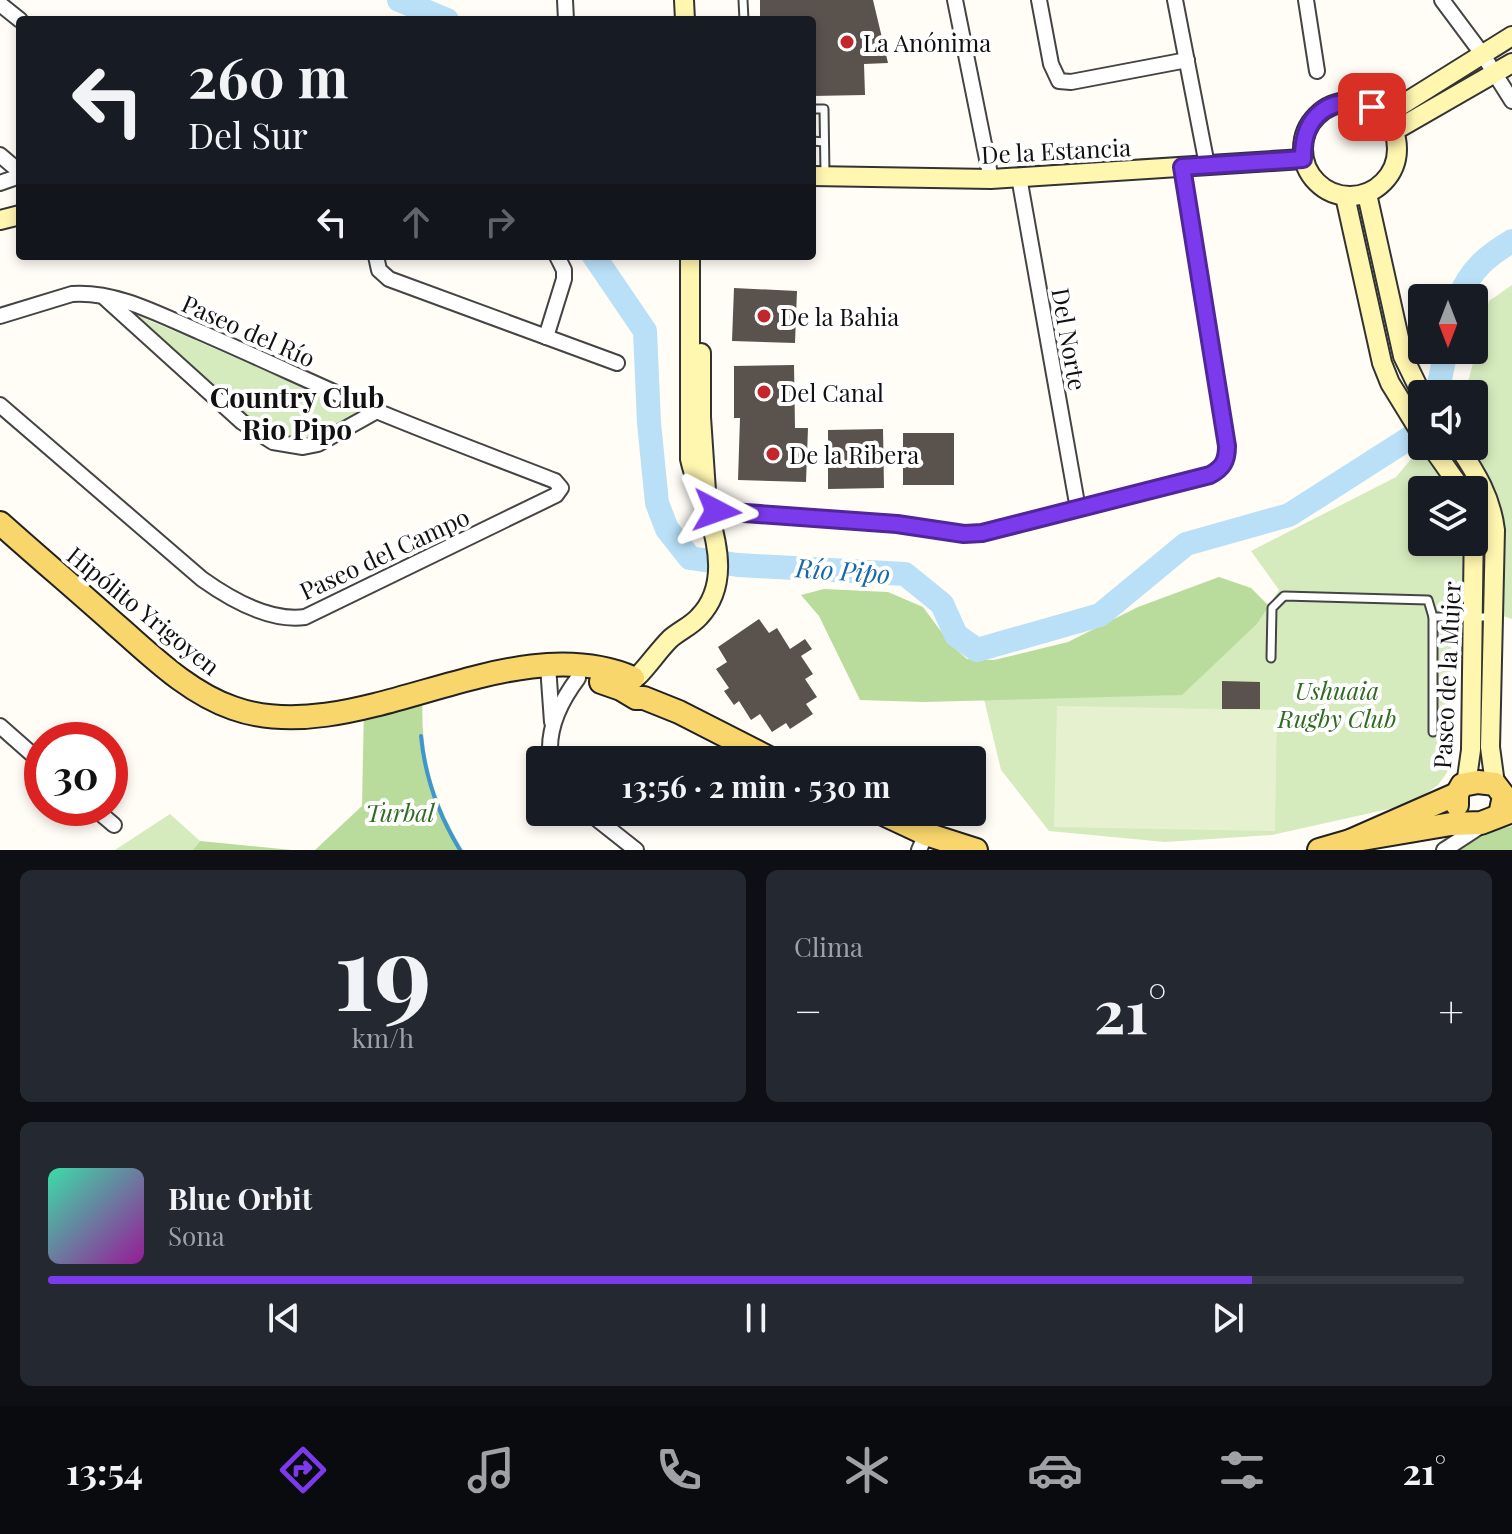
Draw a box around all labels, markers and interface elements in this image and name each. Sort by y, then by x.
place label: La Anónima [863,26,991,58]
marker: La Anónima [838,33,856,51]
text: 260 m [188,38,349,113]
icon: left [56,48,160,152]
pin [1338,73,1406,141]
icon: arrive [1350,85,1394,129]
text: Del Sur [188,110,308,158]
street label: De la Estancia [980,130,1132,170]
icon: left [310,200,354,244]
icon: ahead [394,200,438,244]
icon: right [478,200,522,244]
north arrow [1408,284,1488,364]
map controls [1408,284,1488,556]
street label: Del Norte [1045,285,1095,393]
street label: Paseo del Río [177,286,321,374]
place label: De la Bahia [780,300,899,332]
marker: De la Bahia [755,307,773,325]
place label: Del Canal [780,376,884,408]
district label: Country Club Rio Pipo [210,378,384,447]
button: sound [1408,380,1488,460]
marker: Del Canal [755,383,773,401]
place label: De la Ribera [789,438,919,470]
marker: De la Ribera [764,445,782,463]
position arrow [675,469,759,553]
button: layers [1408,476,1488,556]
street label: Paseo del Campo [294,500,474,606]
street label: Hipólito Yrigoyen [61,539,227,681]
water label: Río Pipo [794,549,891,591]
street label: Paseo de la Mujer [1425,580,1467,769]
park label: Ushuaia Rugby Club [1277,674,1396,734]
speed limit sign: 30 [24,722,128,826]
text: 13:56 · 2 min · 530 m [622,766,890,806]
park label: Turbal [365,796,436,828]
text: 19 [334,898,432,1037]
text: Clima [794,929,863,964]
text: 21° [1094,969,1167,1049]
text: − [794,980,822,1039]
text: + [1438,980,1464,1039]
text: km/h [352,1020,414,1055]
text: Blue Orbit [168,1178,312,1218]
text: Sona [168,1218,225,1253]
icon: previous [262,1296,306,1340]
icon: pause [734,1296,778,1340]
icon: next [1206,1296,1250,1340]
icon: directions [275,1442,331,1498]
icon: music [463,1442,519,1498]
icon: phone [651,1442,707,1498]
icon: climate [839,1442,895,1498]
icon: car [1027,1442,1083,1498]
icon: filters [1214,1442,1270,1498]
text: 13:54 [66,1446,143,1494]
text: 21° [1402,1446,1446,1494]

